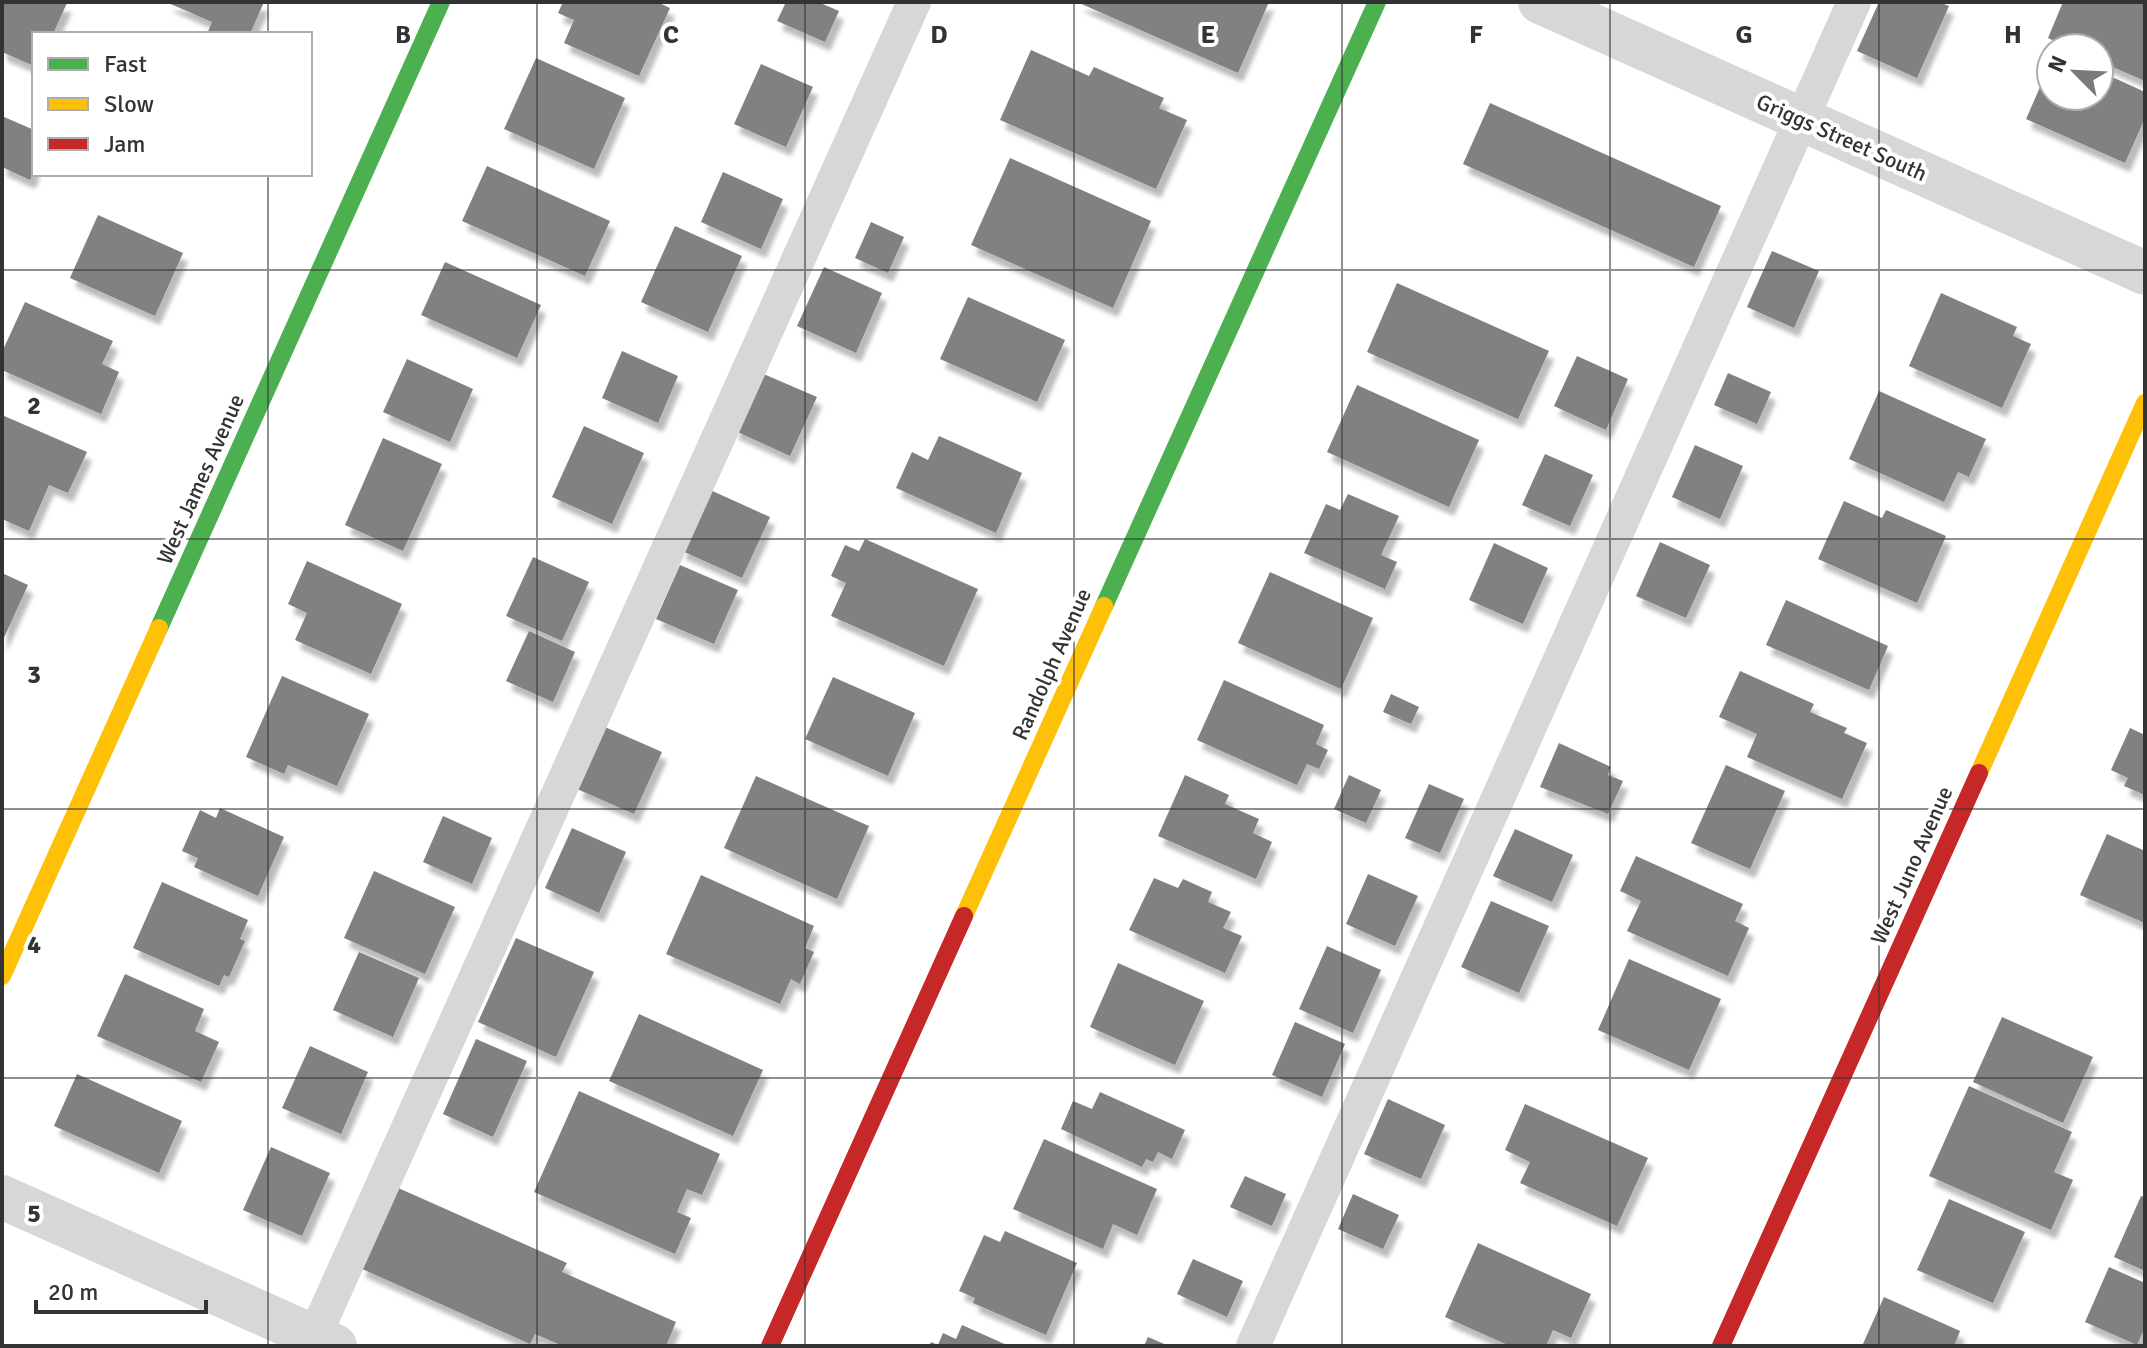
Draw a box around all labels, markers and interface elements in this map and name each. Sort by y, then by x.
text: B [395,19,411,51]
text: C [663,19,679,51]
text: D [930,19,948,51]
text: E [1201,19,1215,51]
text: F [1469,19,1483,51]
text: G [1735,19,1753,51]
text: H [2004,19,2022,51]
legend [32,32,312,176]
north arrow [2035,32,2115,112]
text: Fast [104,49,147,79]
text: N [2042,52,2073,77]
street label: Griggs Street South [1752,88,1931,187]
text: Slow [104,89,154,119]
text: Jam [104,129,145,159]
text: 2 [27,390,41,422]
street label: West James Avenue [151,390,250,568]
street label: Randolph Avenue [1006,584,1097,744]
text: 3 [27,659,41,691]
street label: West Juno Avenue [1865,782,1958,948]
text: 4 [27,929,41,961]
text: 5 [27,1198,41,1230]
scale bar [36,1264,206,1314]
text: 20 m [48,1277,98,1307]

